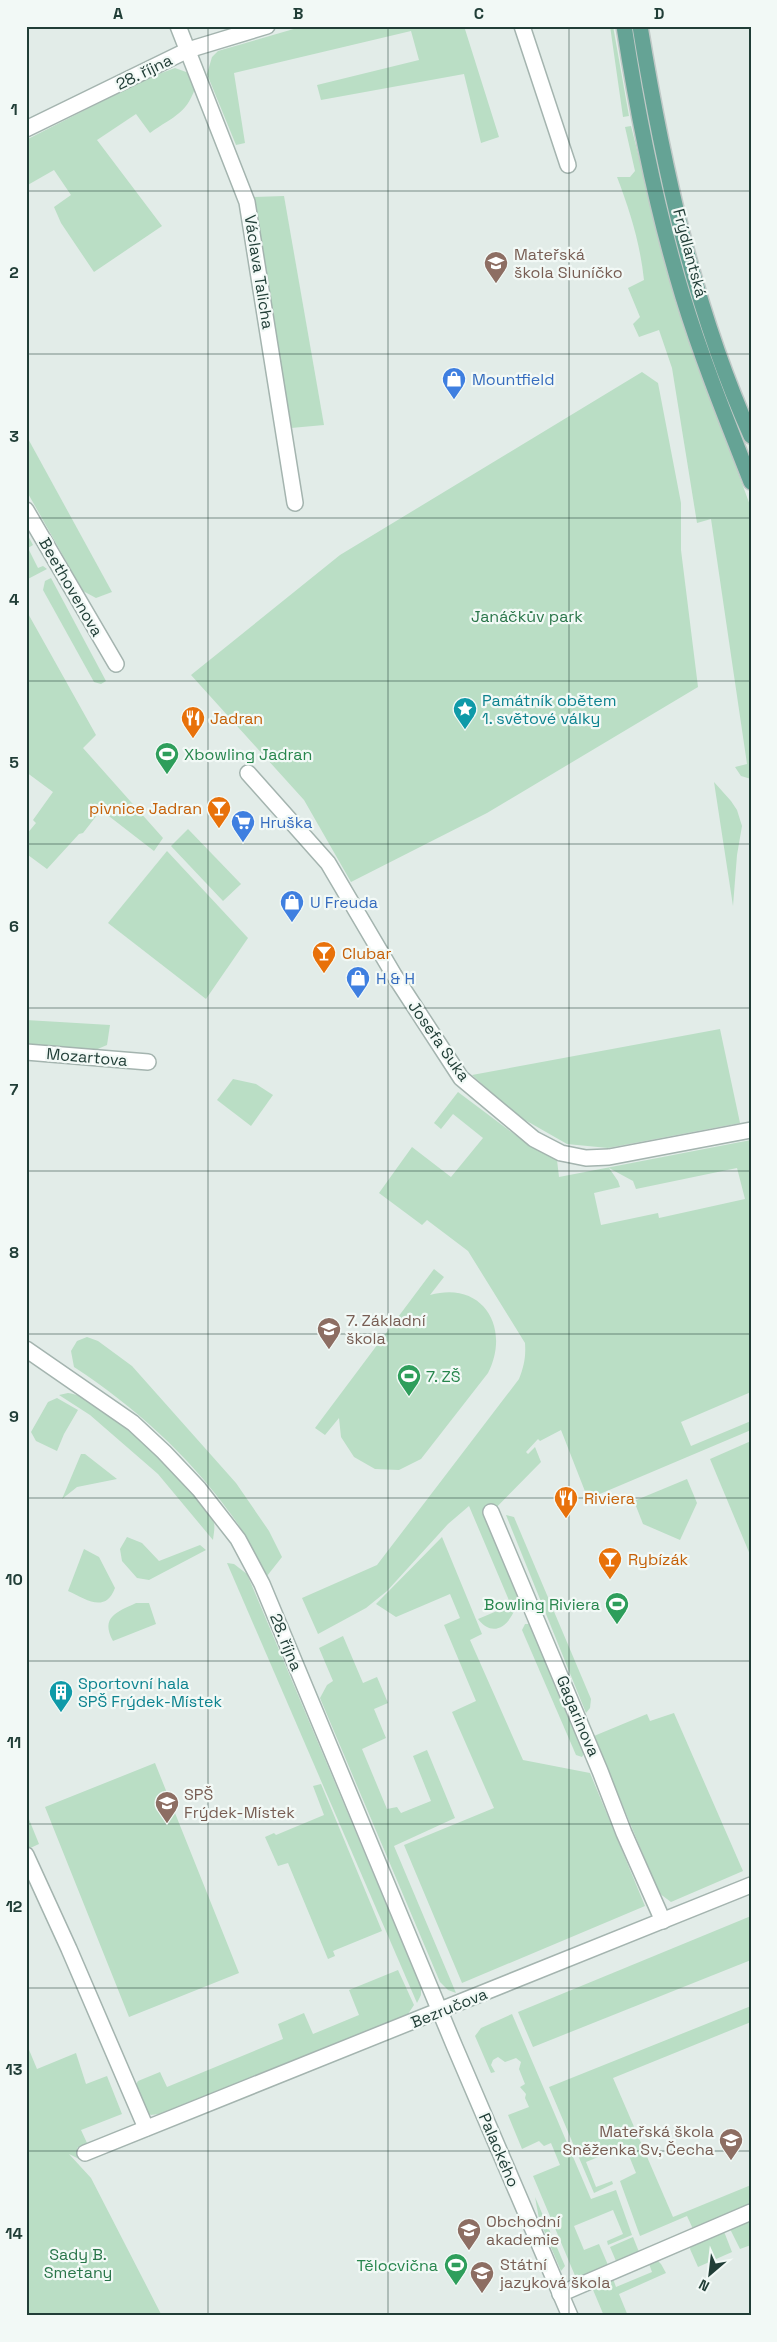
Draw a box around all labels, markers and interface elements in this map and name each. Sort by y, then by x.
text: A [113,3,123,24]
text: B [293,3,303,24]
text: C [474,3,484,24]
text: D [654,3,664,24]
street label: 28. října [112,49,176,95]
text: 1 [10,99,18,120]
street label: Frýdlantská [668,206,712,300]
street label: Václava Talicha [240,213,278,331]
place label: Mateřská škola Sluníčko [514,244,623,283]
school or university icon: Mateřská škola Sluníčko [483,250,509,284]
text: 2 [9,262,19,283]
shop icon: Mountfield [441,366,467,400]
place label: Mountfield [472,369,555,390]
text: 3 [9,426,19,447]
street label: Beethovenova [34,534,108,640]
text: 4 [9,589,19,610]
park label: Janáčkův park [471,606,583,627]
place label: Památník obětem 1. světové války [482,690,617,729]
place icon: Památník obětem 1. světové války [452,696,478,730]
restaurant icon: Jadran [180,705,206,739]
place label: Jadran [210,708,263,729]
sports icon: Xbowling Jadran [154,741,180,775]
place label: Xbowling Jadran [184,744,312,765]
text: 5 [9,752,19,773]
bar icon: pivnice Jadran [206,795,232,829]
place label: pivnice Jadran [89,798,202,819]
supermarket icon: Hruška [230,809,256,843]
place label: Hruška [260,812,312,833]
shop icon: U Freuda [279,889,305,923]
place label: U Freuda [310,892,378,913]
text: 6 [9,916,19,937]
bar icon: Clubar [311,940,337,974]
place label: Clubar [342,943,392,964]
shop icon: H & H [345,965,371,999]
place label: H & H [376,968,415,989]
street label: Josefa Suka [403,996,475,1086]
street label: Mozartova [46,1043,128,1071]
text: 7 [10,1079,19,1100]
text: 8 [9,1242,19,1263]
place label: 7. Základní škola [346,1310,426,1349]
school or university icon: 7. Základní škola [316,1316,342,1350]
sports icon: 7. ZŠ [396,1363,422,1397]
place label: 7. ZŠ [426,1366,461,1387]
text: 9 [9,1406,19,1427]
restaurant icon: Riviera [553,1485,579,1519]
place label: Riviera [584,1488,635,1509]
bar icon: Rybízák [597,1546,623,1580]
place label: Rybízák [628,1549,689,1570]
text: 10 [5,1569,23,1590]
sports icon: Bowling Riviera [604,1591,630,1625]
place label: Bowling Riviera [484,1594,600,1615]
street label: 28. října [265,1610,307,1674]
street label: Gagarinova [552,1672,604,1760]
place label: Sportovní hala SPŠ Frýdek-Místek [78,1673,223,1712]
building icon: Sportovní hala SPŠ Frýdek-Místek [48,1679,74,1713]
text: 11 [7,1732,21,1753]
place label: SPŠ Frýdek-Místek [184,1784,295,1823]
school or university icon: SPŠ Frýdek-Místek [154,1790,180,1824]
text: 12 [6,1896,22,1917]
street label: Bezručova [408,1983,490,2033]
text: 13 [6,2059,23,2080]
street label: Palackého [474,2110,524,2190]
place label: Mateřská škola Sněženka Sv, Čecha [562,2121,714,2160]
school or university icon: Mateřská škola Sněženka Sv, Čecha [718,2127,744,2161]
place label: Obchodní akademie [486,2211,560,2250]
school or university icon: Obchodní akademie [456,2217,482,2251]
text: 14 [5,2223,23,2244]
park label: Sady B. Smetany [44,2244,112,2283]
north arrow [684,2250,734,2300]
sports icon: Tělocvična [443,2252,469,2286]
place label: Státní jazyková škola [499,2254,610,2293]
place label: Tělocvična [357,2255,438,2276]
school or university icon: Státní jazyková škola [469,2260,495,2294]
text: N [696,2275,712,2296]

